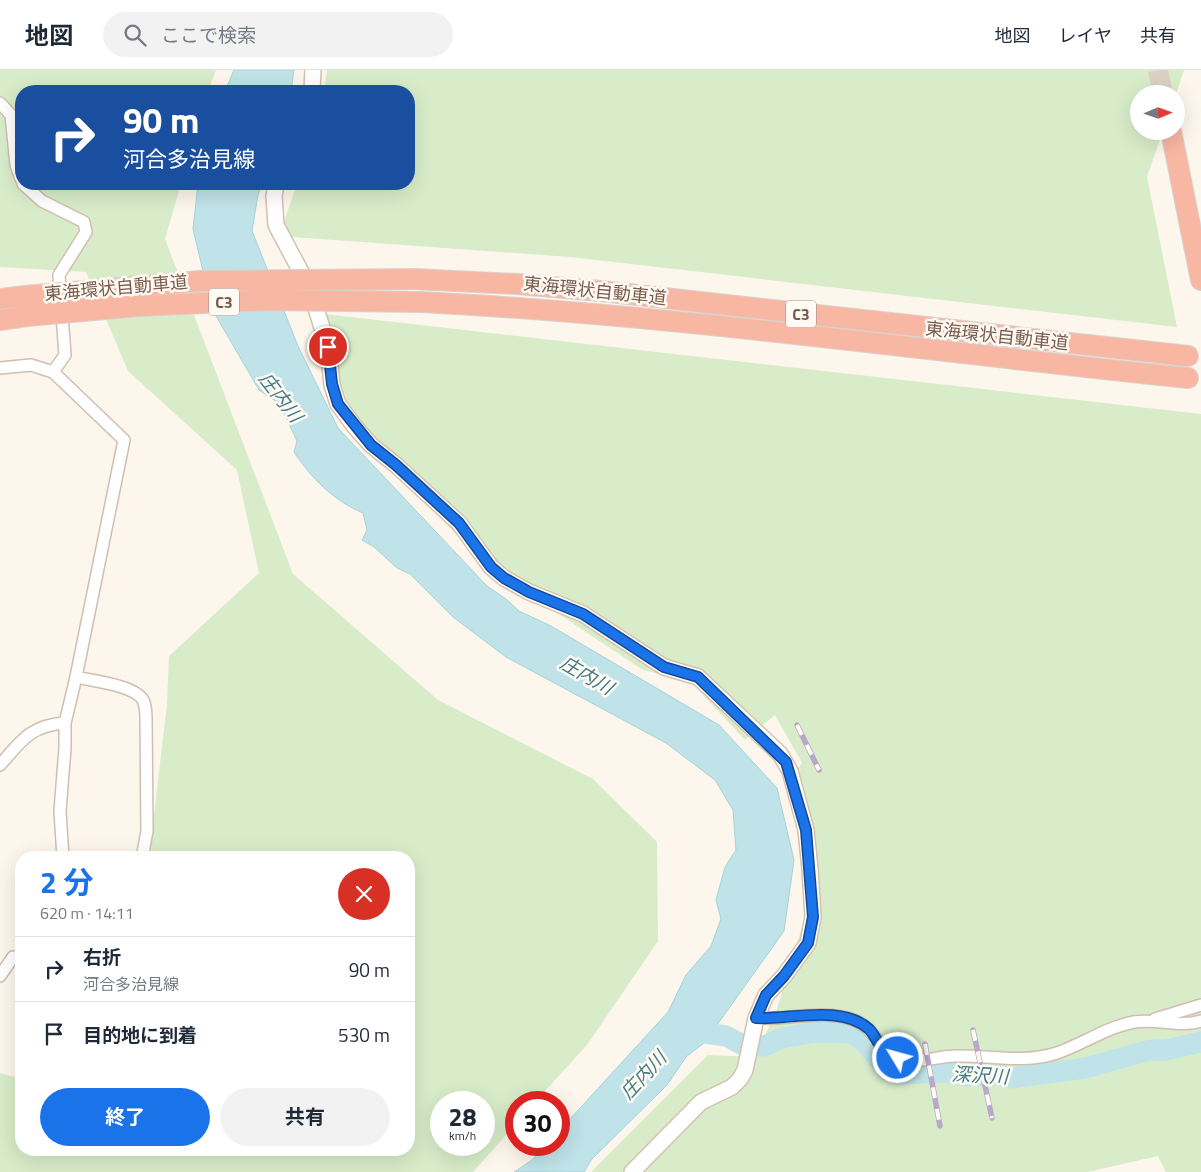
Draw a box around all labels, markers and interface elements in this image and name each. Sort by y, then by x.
search box [103,12,453,57]
text: 地図 [25,17,73,53]
text: ここで検索 [161,20,256,49]
icon: search [121,21,149,49]
text: 地図 [995,22,1031,49]
text: レイヤ [1059,22,1112,49]
text: 共有 [1140,22,1176,49]
north arrow [1130,85,1185,140]
map controls [1130,85,1185,140]
text: 90 m [123,93,199,147]
icon: right [40,105,105,170]
text: 河合多治見線 [123,142,255,176]
street label: 東海環状自動車道 [43,268,189,307]
street label: 東海環状自動車道 [522,270,668,311]
road number: C3 [209,288,239,316]
road number: C3 [786,300,816,328]
street label: 東海環状自動車道 [924,315,1070,356]
pin [307,326,349,368]
icon: arrive [314,333,342,361]
water label: 庄内川 [252,365,312,430]
water label: 庄内川 [555,648,621,702]
text: 2 分 [40,859,93,905]
button: close [338,868,390,920]
text: 620 m · 14:11 [40,901,134,925]
text: 右折 [83,942,121,971]
icon: right [40,955,68,983]
text: 90 m [349,955,390,984]
text: 河合多治見線 [83,972,179,996]
icon: arrive [40,1020,68,1048]
text: 目的地に到着 [83,1020,197,1049]
text: 530 m [338,1020,390,1049]
position arrow [871,1031,923,1083]
water label: 庄内川 [613,1042,674,1105]
water label: 深沢川 [951,1059,1011,1091]
button: 終了 [40,1088,210,1146]
button: 共有 [220,1088,390,1146]
speed limit sign: 30 [505,1091,570,1156]
text: 28 [448,1098,477,1136]
text: km/h [449,1126,476,1145]

